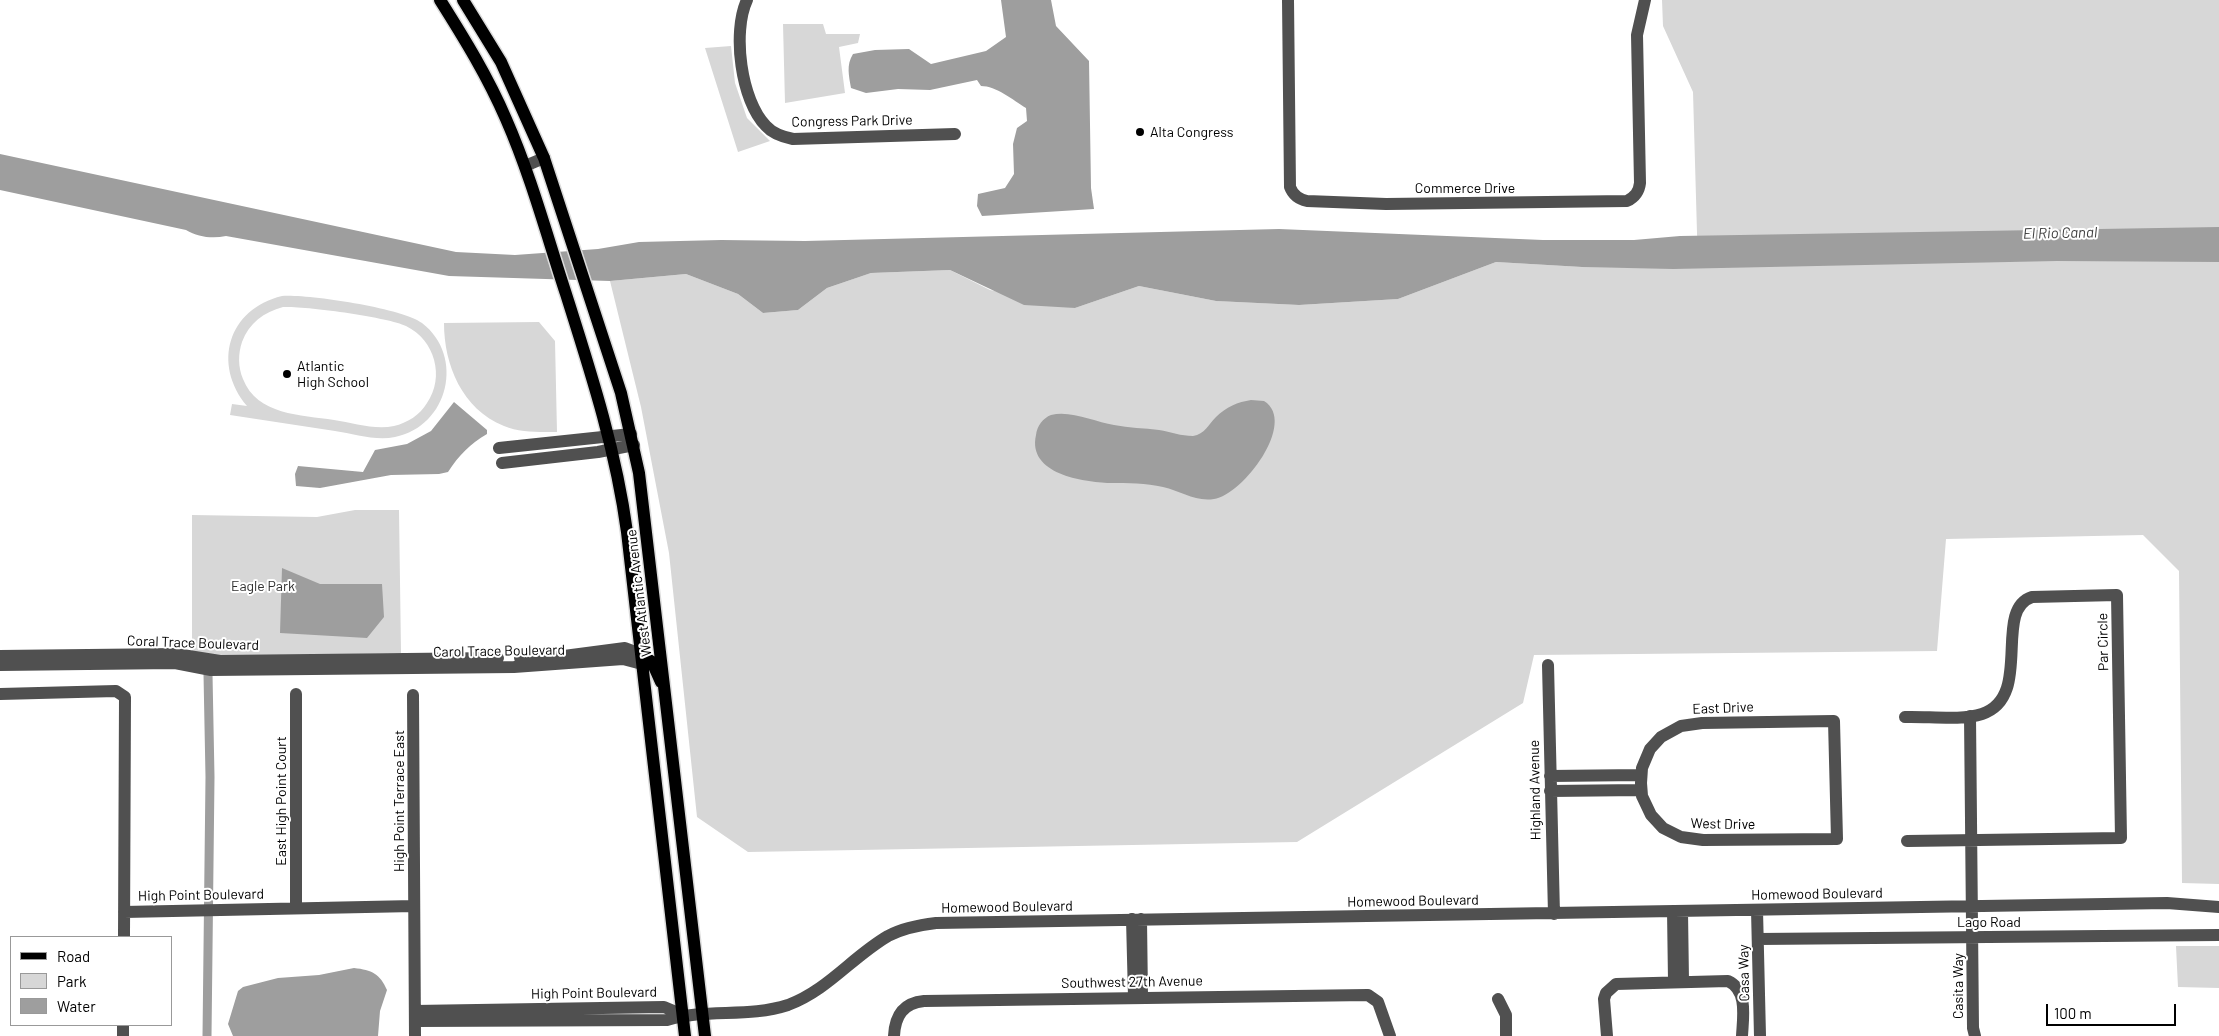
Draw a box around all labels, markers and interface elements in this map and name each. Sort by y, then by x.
street label: Congress Park Drive [791,112,913,130]
place label: Alta Congress [1150,124,1234,140]
marker: Alta Congress [1134,126,1146,138]
street label: Commerce Drive [1415,180,1515,196]
water label: El Rio Canal [2023,223,2097,243]
place label: Atlantic High School [297,358,369,391]
marker: Atlantic High School [281,368,293,380]
street label: West Atlantic Avenue [623,528,655,658]
park label: Eagle Park [231,578,295,594]
street label: Par Circle [2094,613,2112,671]
street label: Coral Trace Boulevard [127,632,259,654]
street label: Carol Trace Boulevard [433,641,565,661]
street label: East Drive [1692,699,1754,717]
street label: High Point Terrace East [391,730,407,872]
street label: East High Point Court [273,736,289,866]
street label: Highland Avenue [1526,740,1544,840]
street label: West Drive [1690,815,1756,833]
street label: Homewood Boulevard [1751,884,1883,904]
street label: High Point Boulevard [138,886,264,904]
street label: Homewood Boulevard [1347,891,1479,911]
street label: Homewood Boulevard [941,897,1073,917]
street label: Lago Road [1957,914,2021,930]
legend [10,936,172,1026]
street label: Casa Way [1735,944,1753,1002]
text: Road [57,947,90,965]
street label: Casita Way [1950,953,1966,1019]
text: Park [57,972,86,990]
street label: Southwest 27th Avenue [1061,972,1203,992]
street label: High Point Boulevard [531,984,657,1002]
scale bar [2049,994,2179,1026]
text: Water [57,997,96,1015]
text: 100 m [2054,1004,2092,1022]

